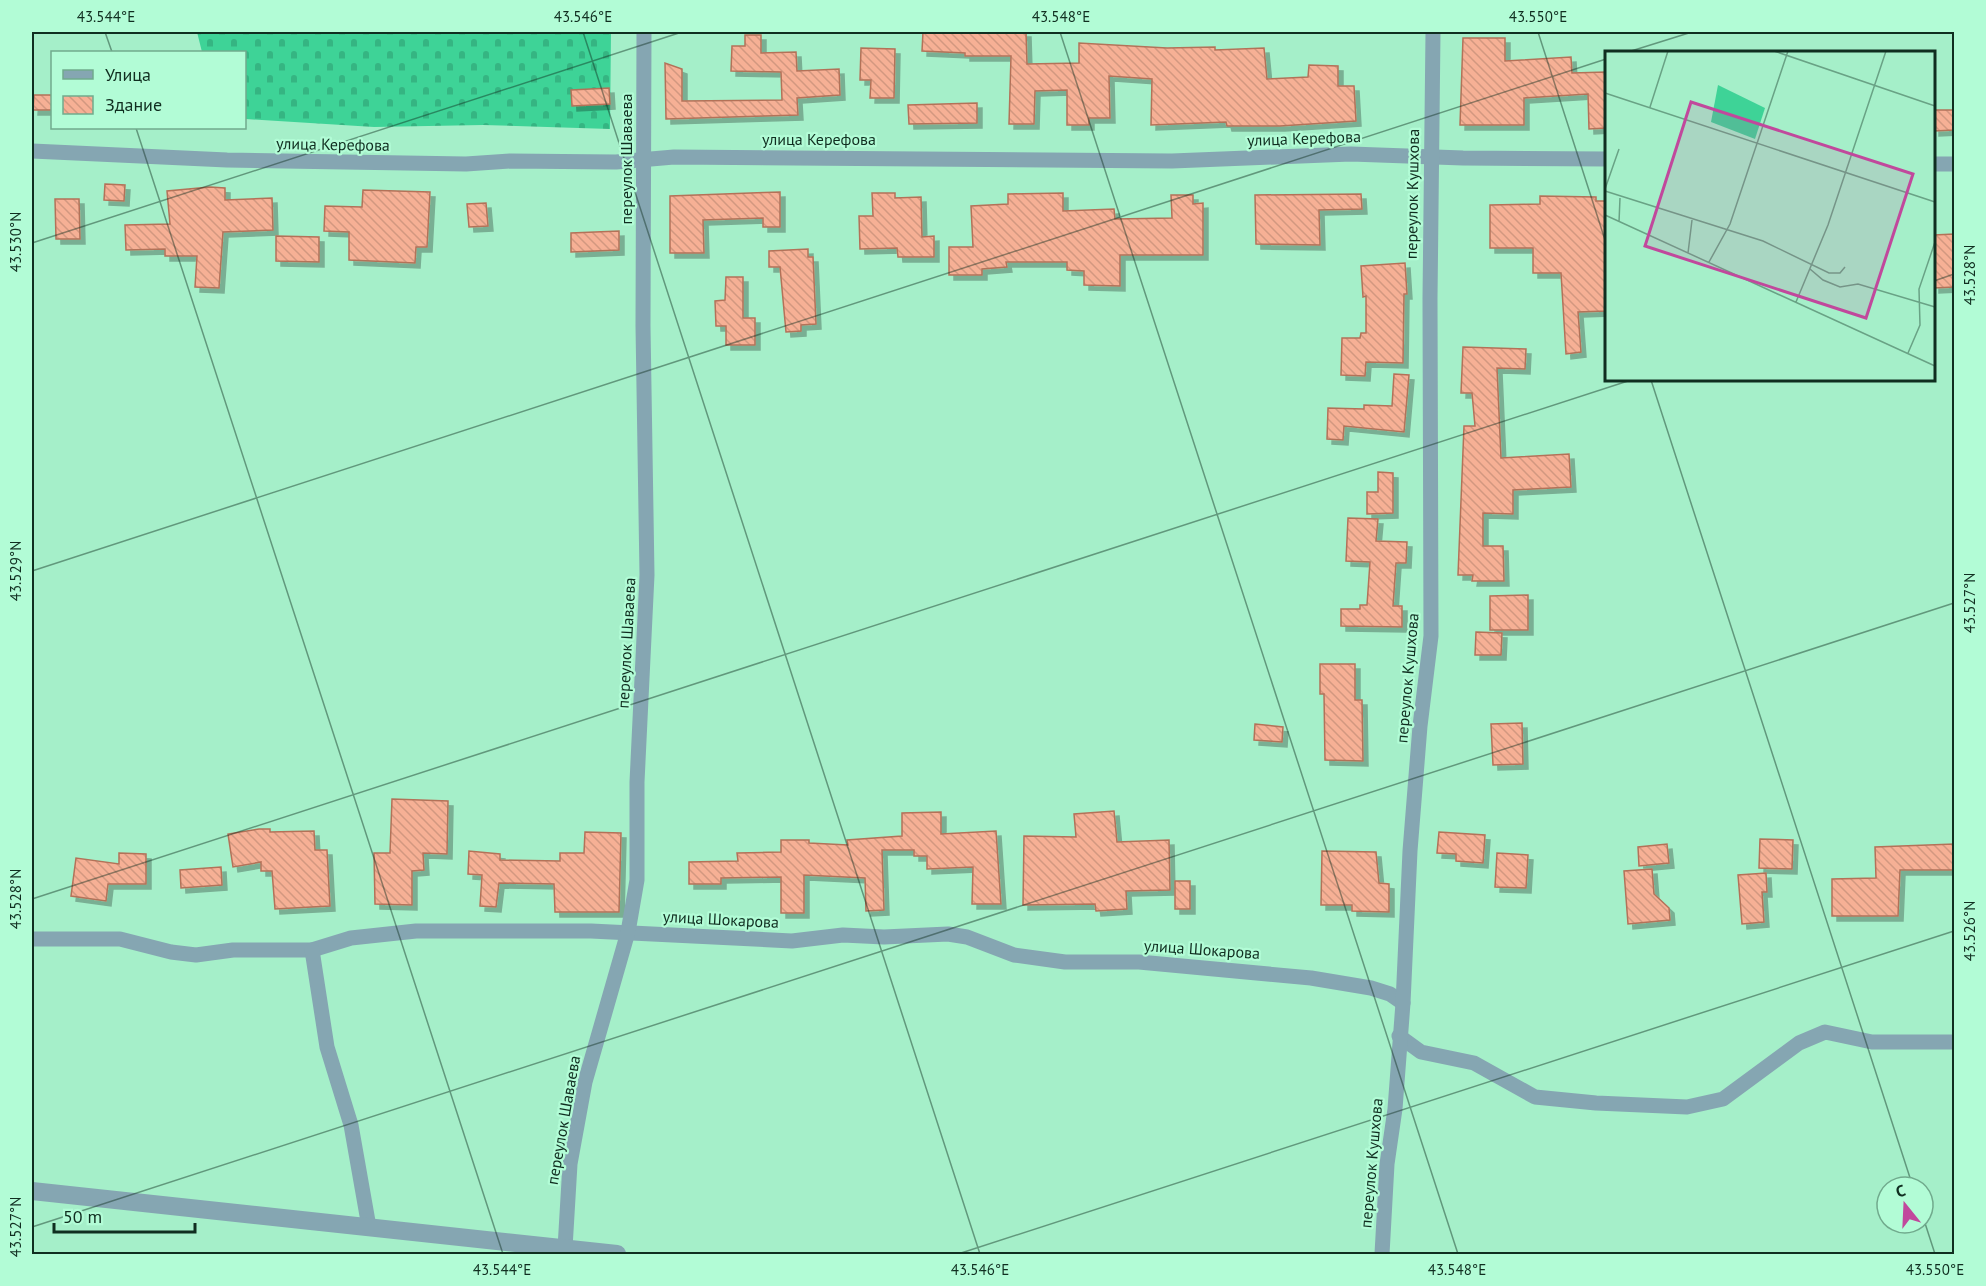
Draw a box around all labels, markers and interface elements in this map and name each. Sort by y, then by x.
text: 43.544°E [77,7,135,26]
text: 43.546°E [554,7,612,26]
text: 43.548°E [1032,7,1090,26]
text: 43.550°E [1509,7,1567,26]
legend [51,51,246,129]
inset map [1605,51,1935,381]
text: Улица [105,63,151,86]
text: Здание [105,93,162,116]
street label: переулок Шаваева [616,94,636,224]
street label: улица Керефова [1247,126,1361,150]
street label: улица Керефова [762,129,876,149]
street label: переулок Кушхова [1401,129,1423,259]
street label: улица Керефова [276,133,390,155]
text: 43.530°N [6,212,25,272]
text: 43.528°N [1960,245,1979,305]
text: 43.529°N [6,541,25,601]
text: 43.527°N [1960,573,1979,633]
street label: переулок Шаваева [613,577,639,709]
street label: переулок Кушхова [1391,612,1423,744]
text: 43.528°N [6,869,25,929]
text: 43.526°N [1960,901,1979,961]
street label: улица Шокарова [662,906,780,932]
street label: улица Шокарова [1143,935,1261,963]
street label: переулок Шаваева [542,1054,584,1186]
street label: переулок Кушхова [1355,1097,1387,1229]
north arrow [1875,1175,1935,1235]
text: С [1893,1180,1908,1202]
scale bar [54,1196,195,1234]
text: 43.527°N [6,1197,25,1257]
text: 50 m [63,1205,102,1228]
text: 43.544°E [473,1260,531,1279]
text: 43.546°E [951,1260,1009,1279]
text: 43.548°E [1428,1260,1486,1279]
text: 43.550°E [1906,1260,1964,1279]

